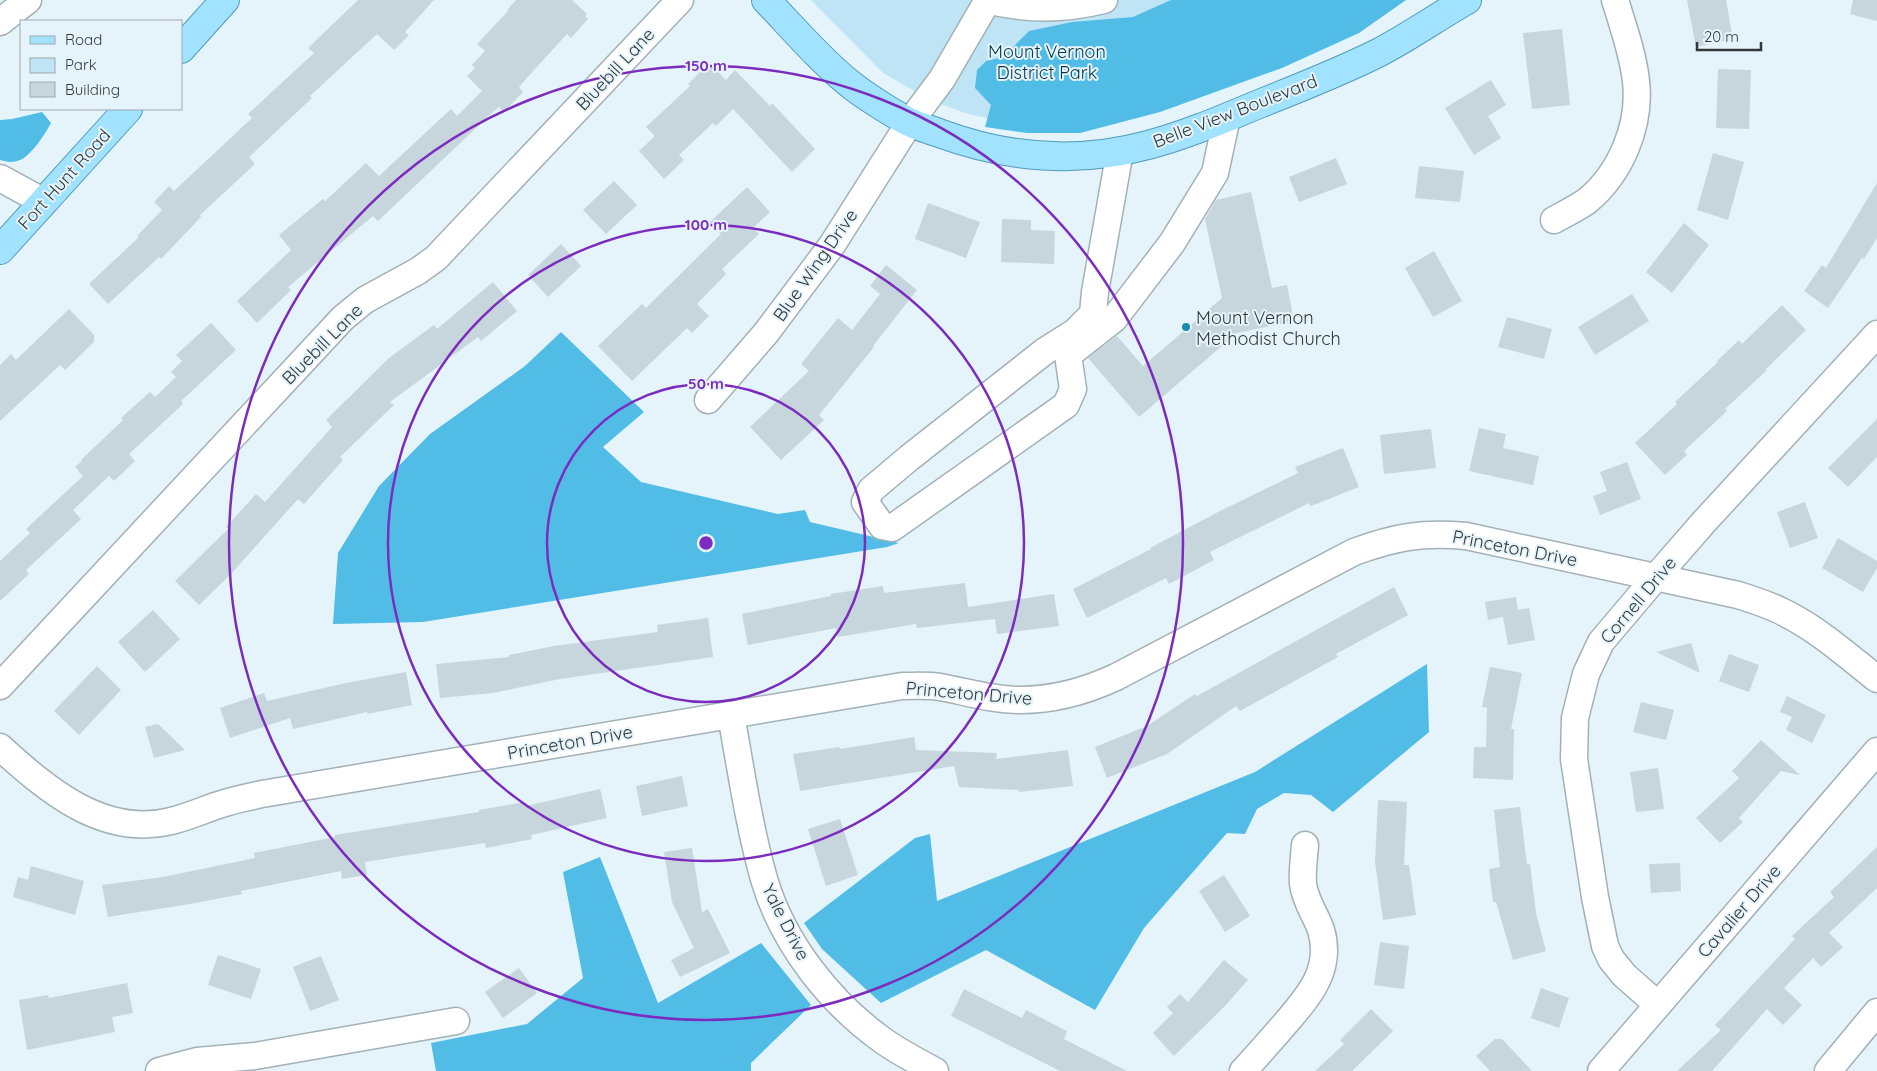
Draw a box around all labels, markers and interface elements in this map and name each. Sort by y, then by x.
legend [20,20,182,110]
scale bar [1697,20,1761,52]
street label: Bluebill Lane [571,23,659,115]
text: 20 m [1704,27,1739,46]
text: Road [65,30,102,49]
park label: Mount Vernon District Park [988,40,1106,84]
text: Park [65,55,97,74]
text: 150 m [685,56,727,75]
street label: Belle View Boulevard [1150,69,1320,153]
text: Building [65,80,120,99]
street label: Fort Hunt Road [13,124,115,234]
street label: Blue Wing Drive [768,204,862,326]
text: 100 m [685,215,727,234]
street label: Bluebill Lane [277,299,367,389]
place label: Mount Vernon Methodist Church [1196,306,1341,350]
marker: Mount Vernon Methodist Church [1180,321,1192,333]
text: 50 m [688,374,724,393]
street label: Princeton Drive [1451,525,1579,571]
centre of rings [697,534,715,552]
street label: Cornell Drive [1595,552,1681,648]
street label: Princeton Drive [905,676,1033,710]
street label: Princeton Drive [505,720,635,764]
street label: Cavalier Drive [1692,860,1786,962]
street label: Yale Drive [757,880,815,964]

